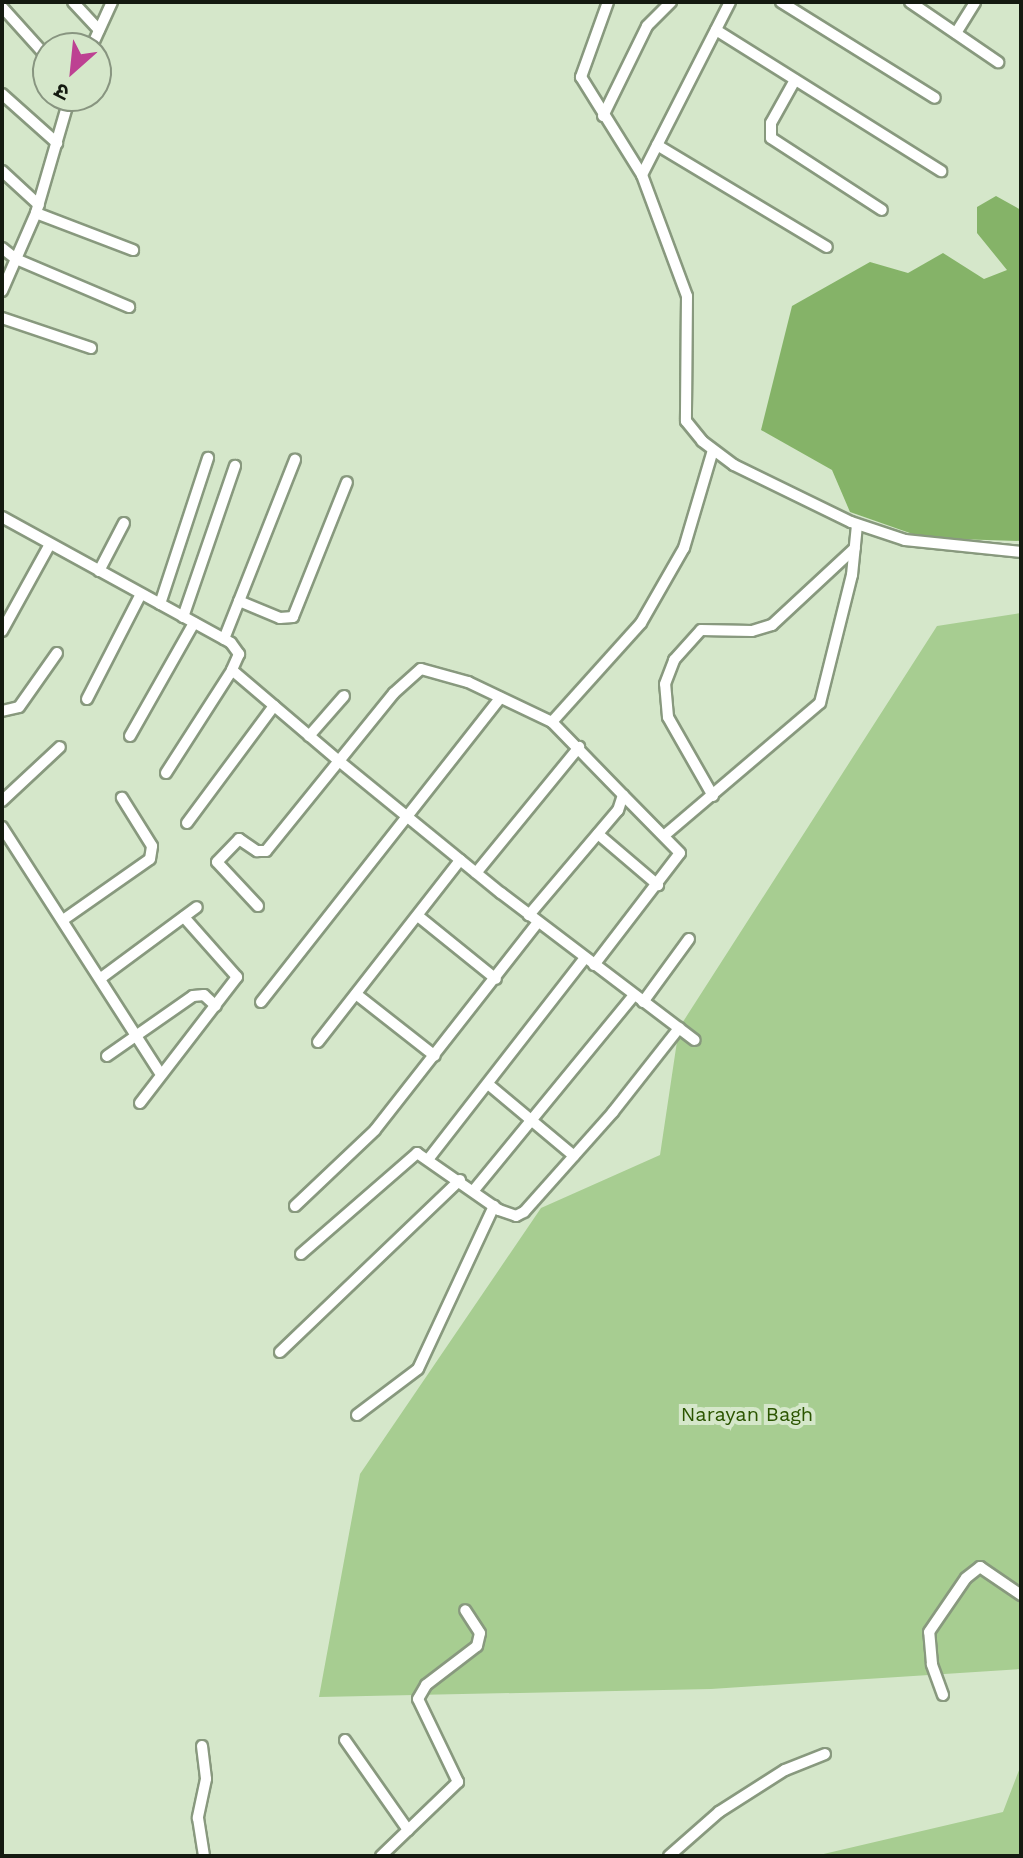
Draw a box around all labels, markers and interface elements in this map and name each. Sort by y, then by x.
north arrow [32,32,112,112]
text: उ [50,78,73,106]
park label: Narayan Bagh [681,1402,813,1426]

